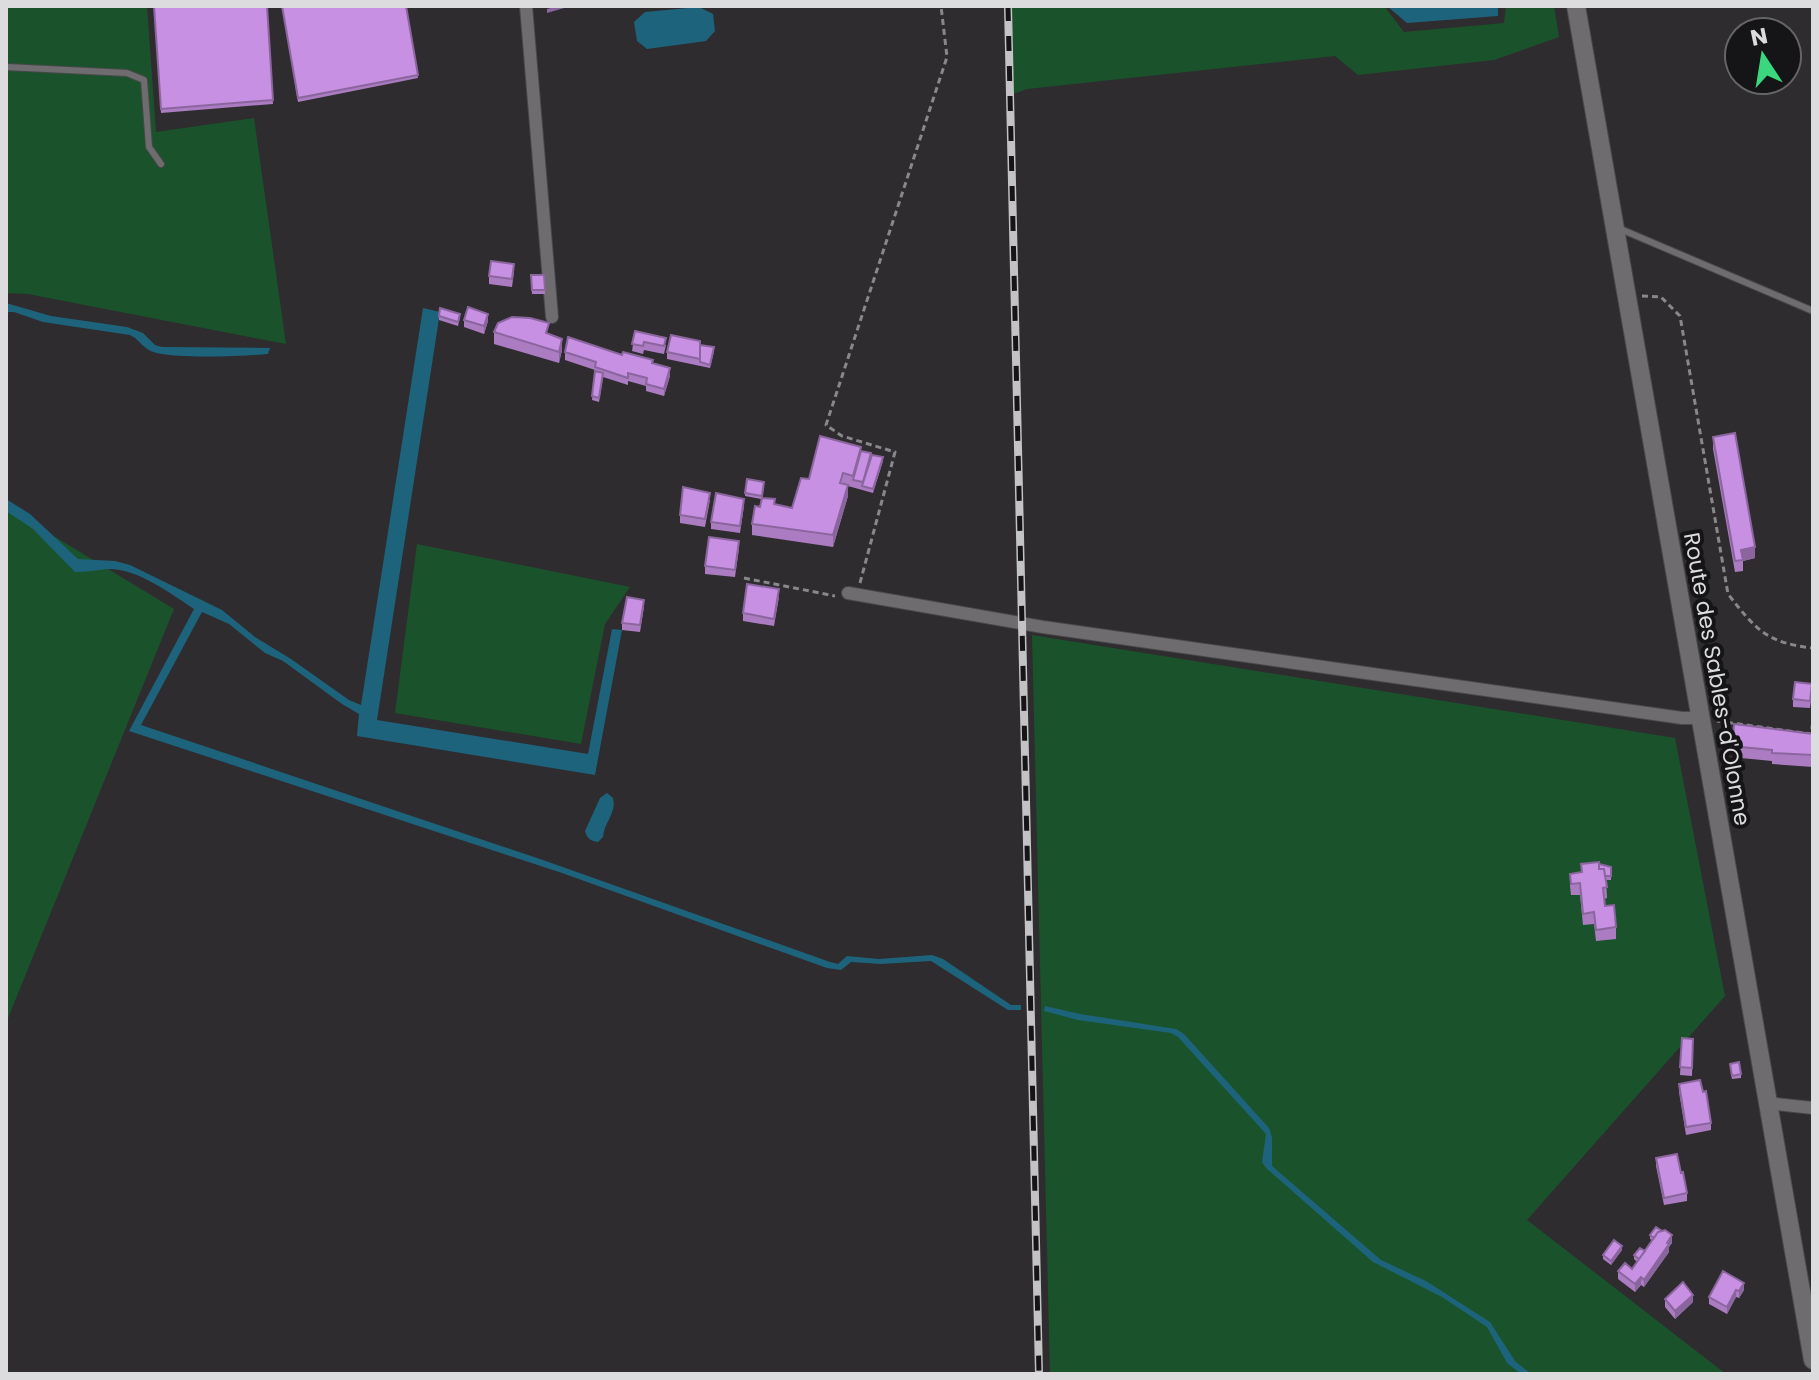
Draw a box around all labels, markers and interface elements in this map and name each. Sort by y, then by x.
north arrow [1723,16,1803,96]
text: N [1748,20,1770,54]
street label: Route des Sables-d'Olonne [1676,530,1758,828]

